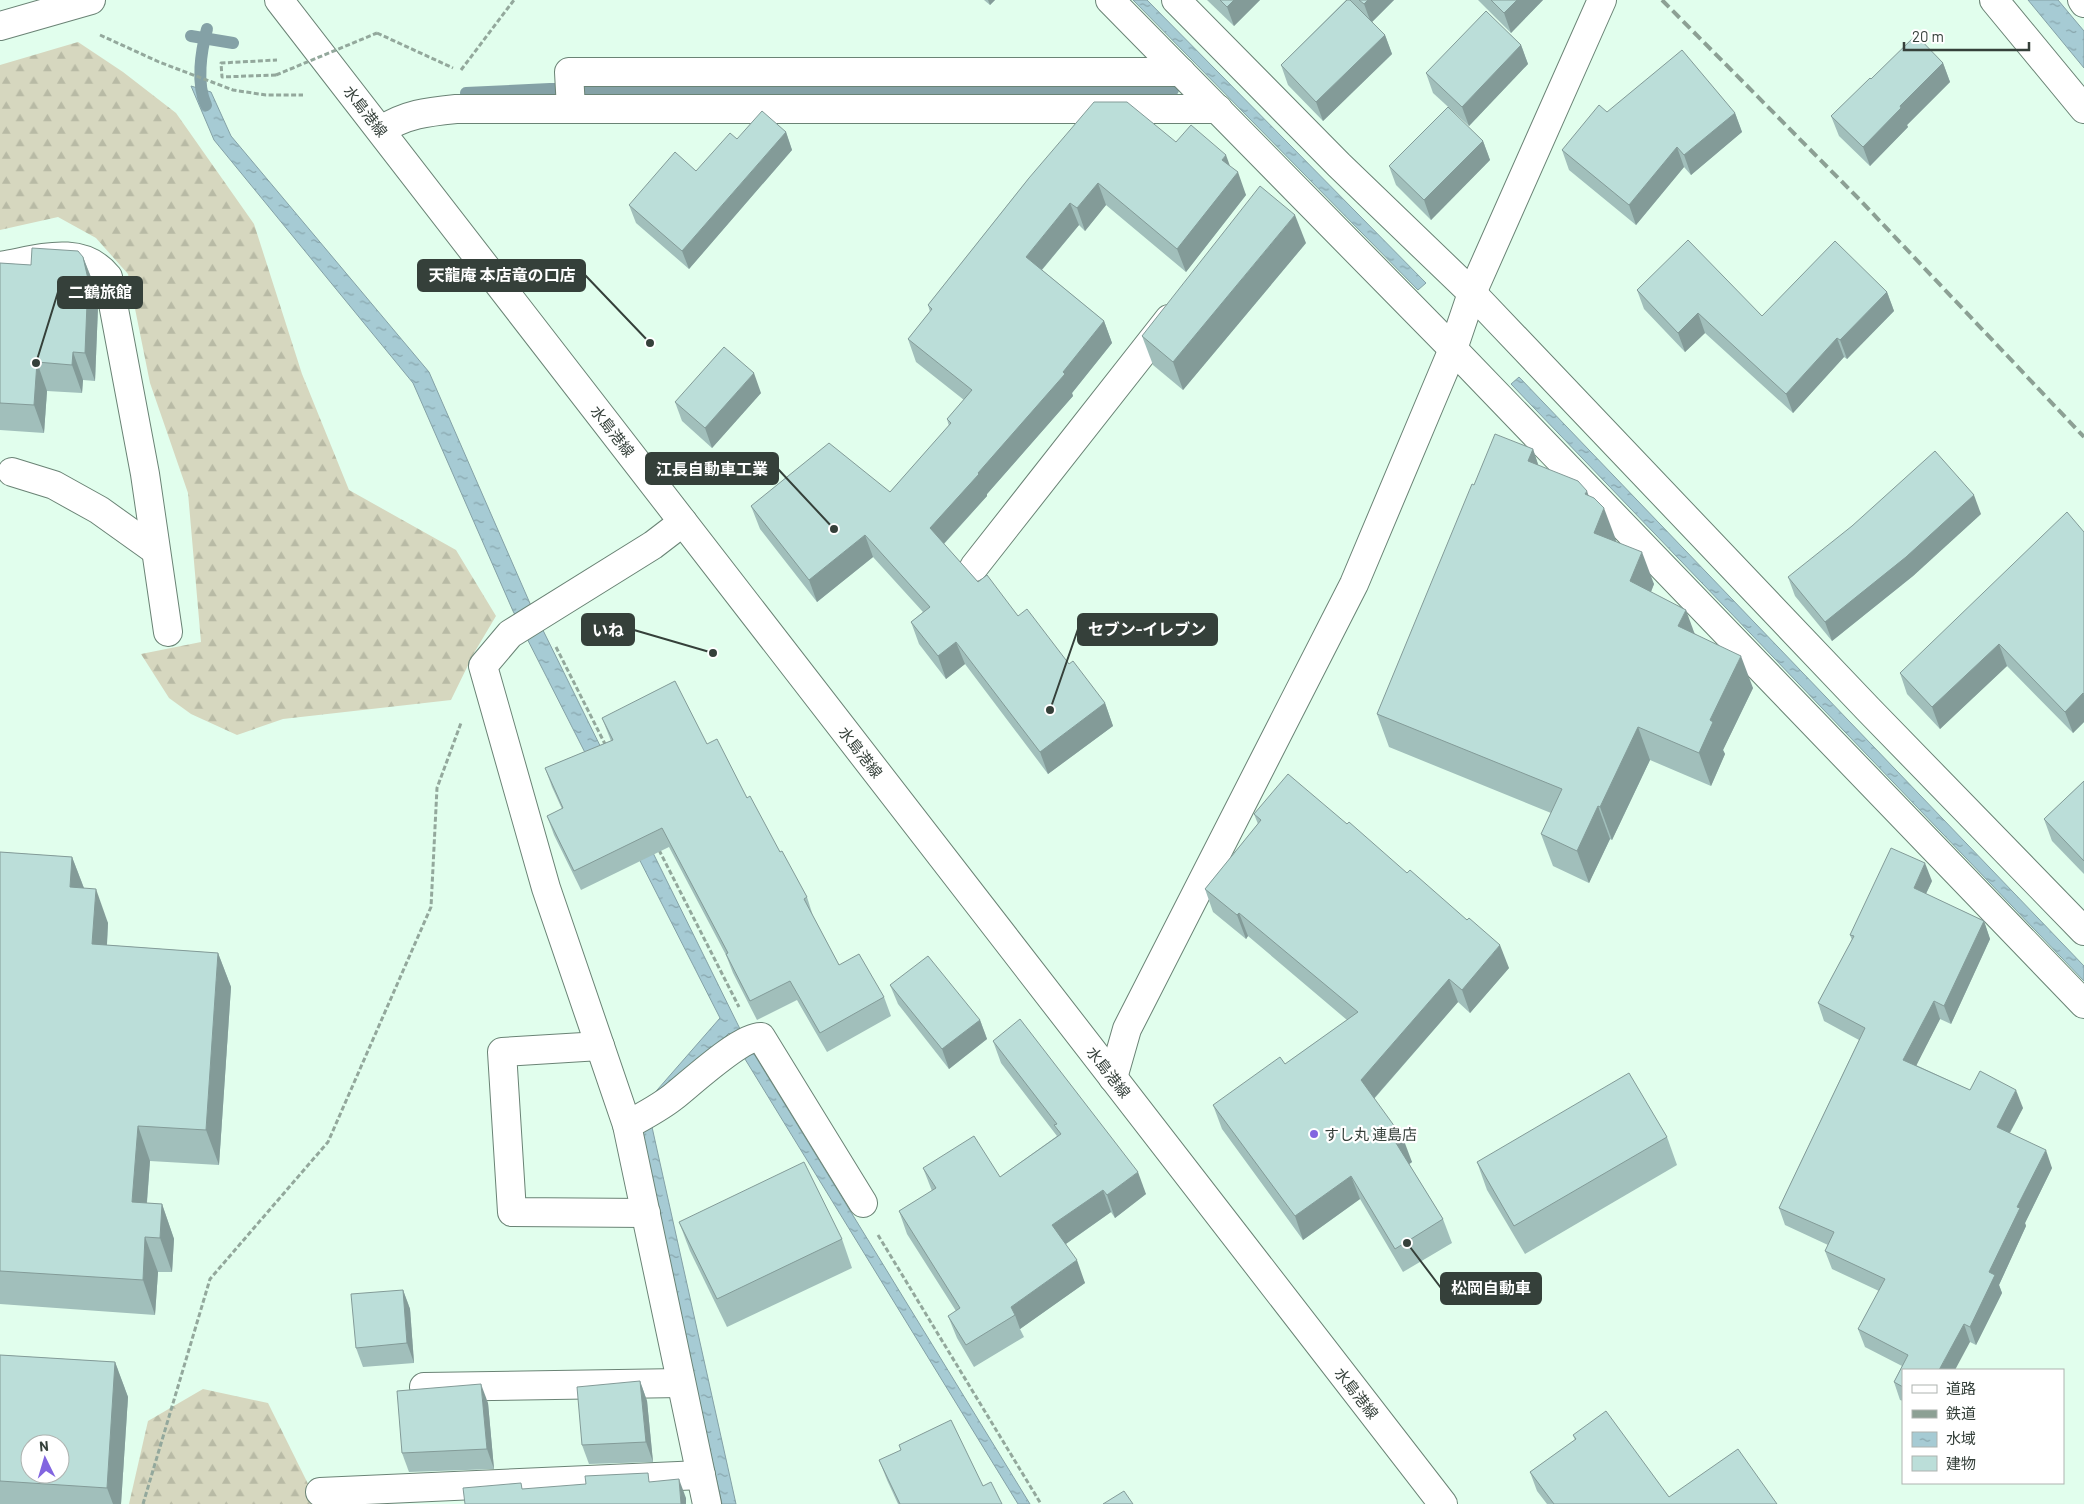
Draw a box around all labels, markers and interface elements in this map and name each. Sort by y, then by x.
scale bar [1904,20,2029,52]
text: 20 m [1912,27,1944,45]
street label: 水島港線 [340,82,392,140]
callout: 天龍庵 本店竜の口店 [418,260,585,291]
text: 天龍庵 本店竜の口店 [428,265,576,284]
callout: 二鶴旅館 [58,277,142,308]
text: 二鶴旅館 [68,282,132,301]
street label: 水島港線 [587,402,639,460]
callout: 江長自動車工業 [646,453,778,484]
text: 江長自動車工業 [656,459,768,478]
callout: いね [582,614,634,645]
callout: セブン-イレブン [1078,614,1217,645]
text: セブン-イレブン [1088,619,1206,638]
text: いね [592,620,624,639]
street label: 水島港線 [835,723,887,781]
street label: 水島港線 [1083,1043,1135,1101]
place label: すし丸 連島店 [1324,1125,1417,1143]
marker: すし丸 連島店 [1308,1128,1320,1140]
callout: 松岡自動車 [1441,1273,1541,1304]
text: 松岡自動車 [1451,1278,1531,1297]
street label: 水島港線 [1331,1364,1383,1422]
legend [1902,1369,2064,1484]
text: 道路 [1946,1379,1976,1397]
text: 鉄道 [1946,1404,1976,1422]
text: 水域 [1946,1429,1976,1447]
north arrow [20,1434,70,1484]
text: N [38,1437,49,1454]
text: 建物 [1946,1454,1976,1472]

